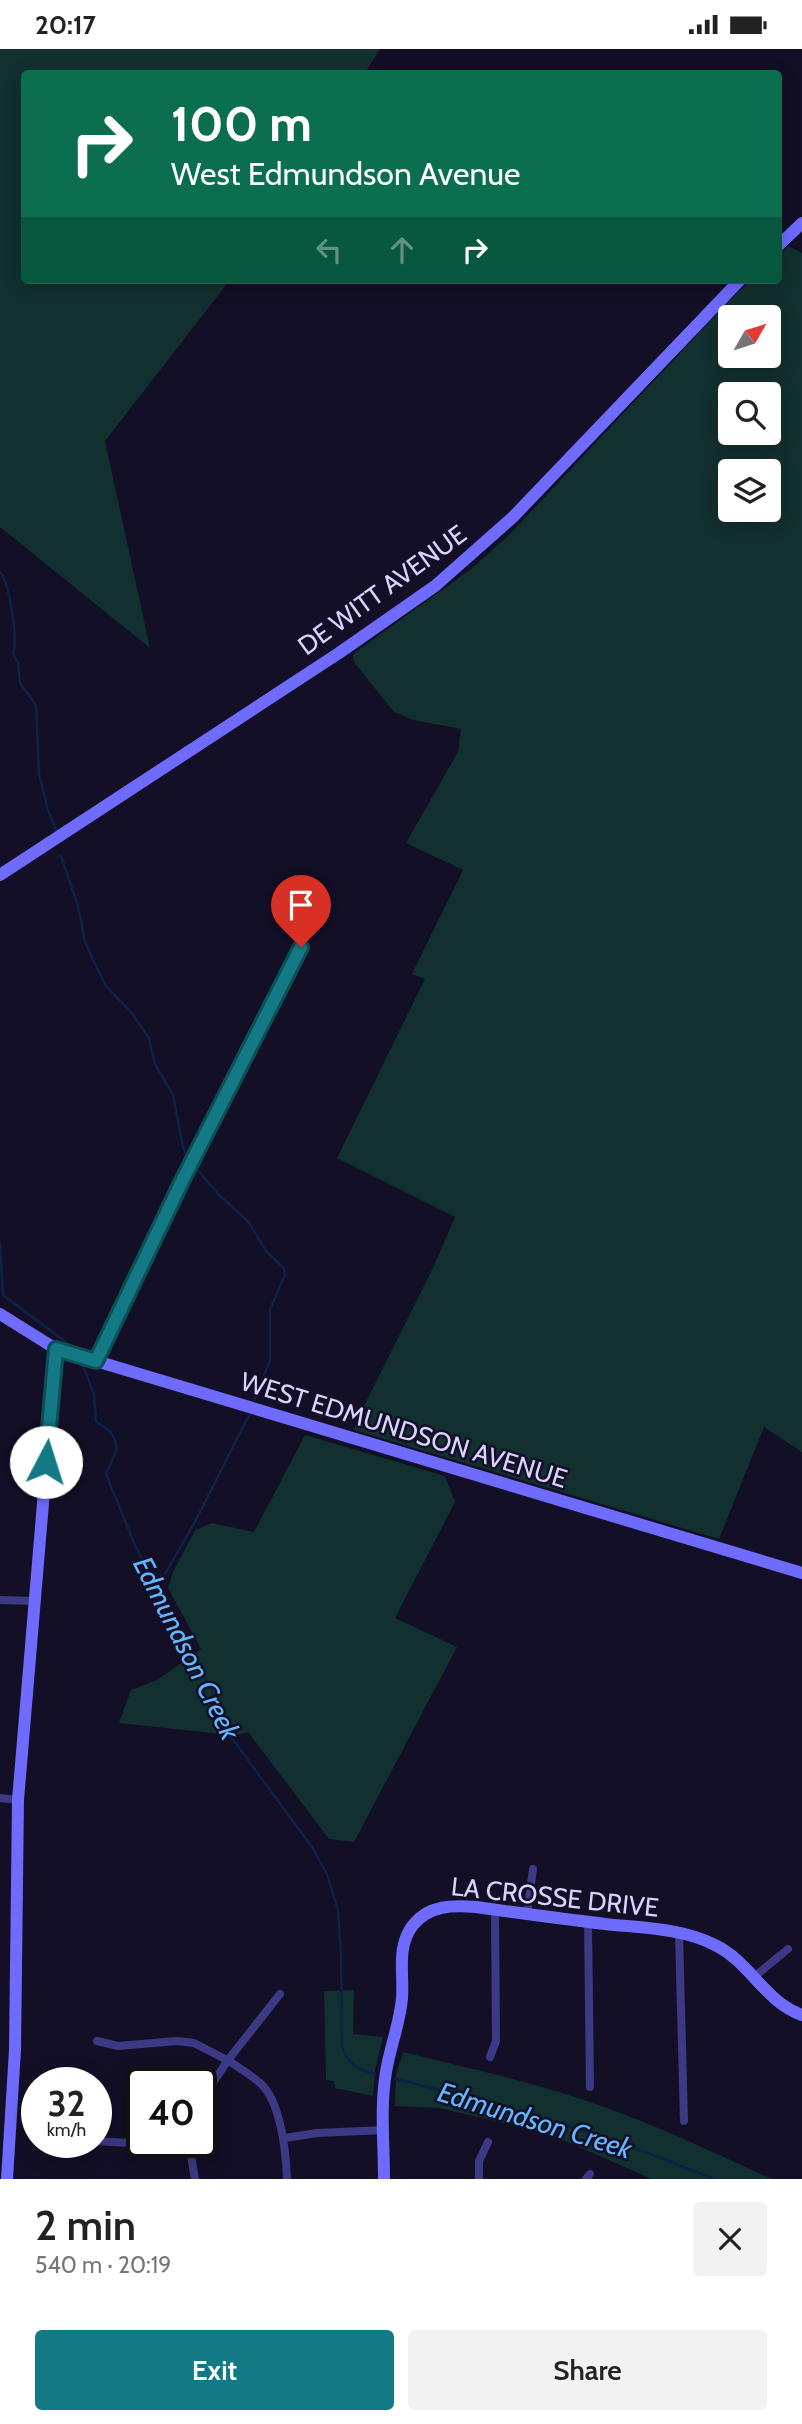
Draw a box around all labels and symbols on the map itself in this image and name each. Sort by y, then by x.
north arrow [718,305,780,367]
street label: DE WITT AVENUE [291,518,473,662]
pin [271,875,331,947]
street label: WEST EDMUNDSON AVENUE [237,1365,571,1495]
position arrow [9,1425,83,1499]
water label: Edmundson Creek [126,1551,248,1746]
street label: LA CROSSE DRIVE [450,1870,660,1924]
speed limit sign: 40 [126,2067,217,2158]
water label: Edmundson Creek [434,2074,637,2166]

